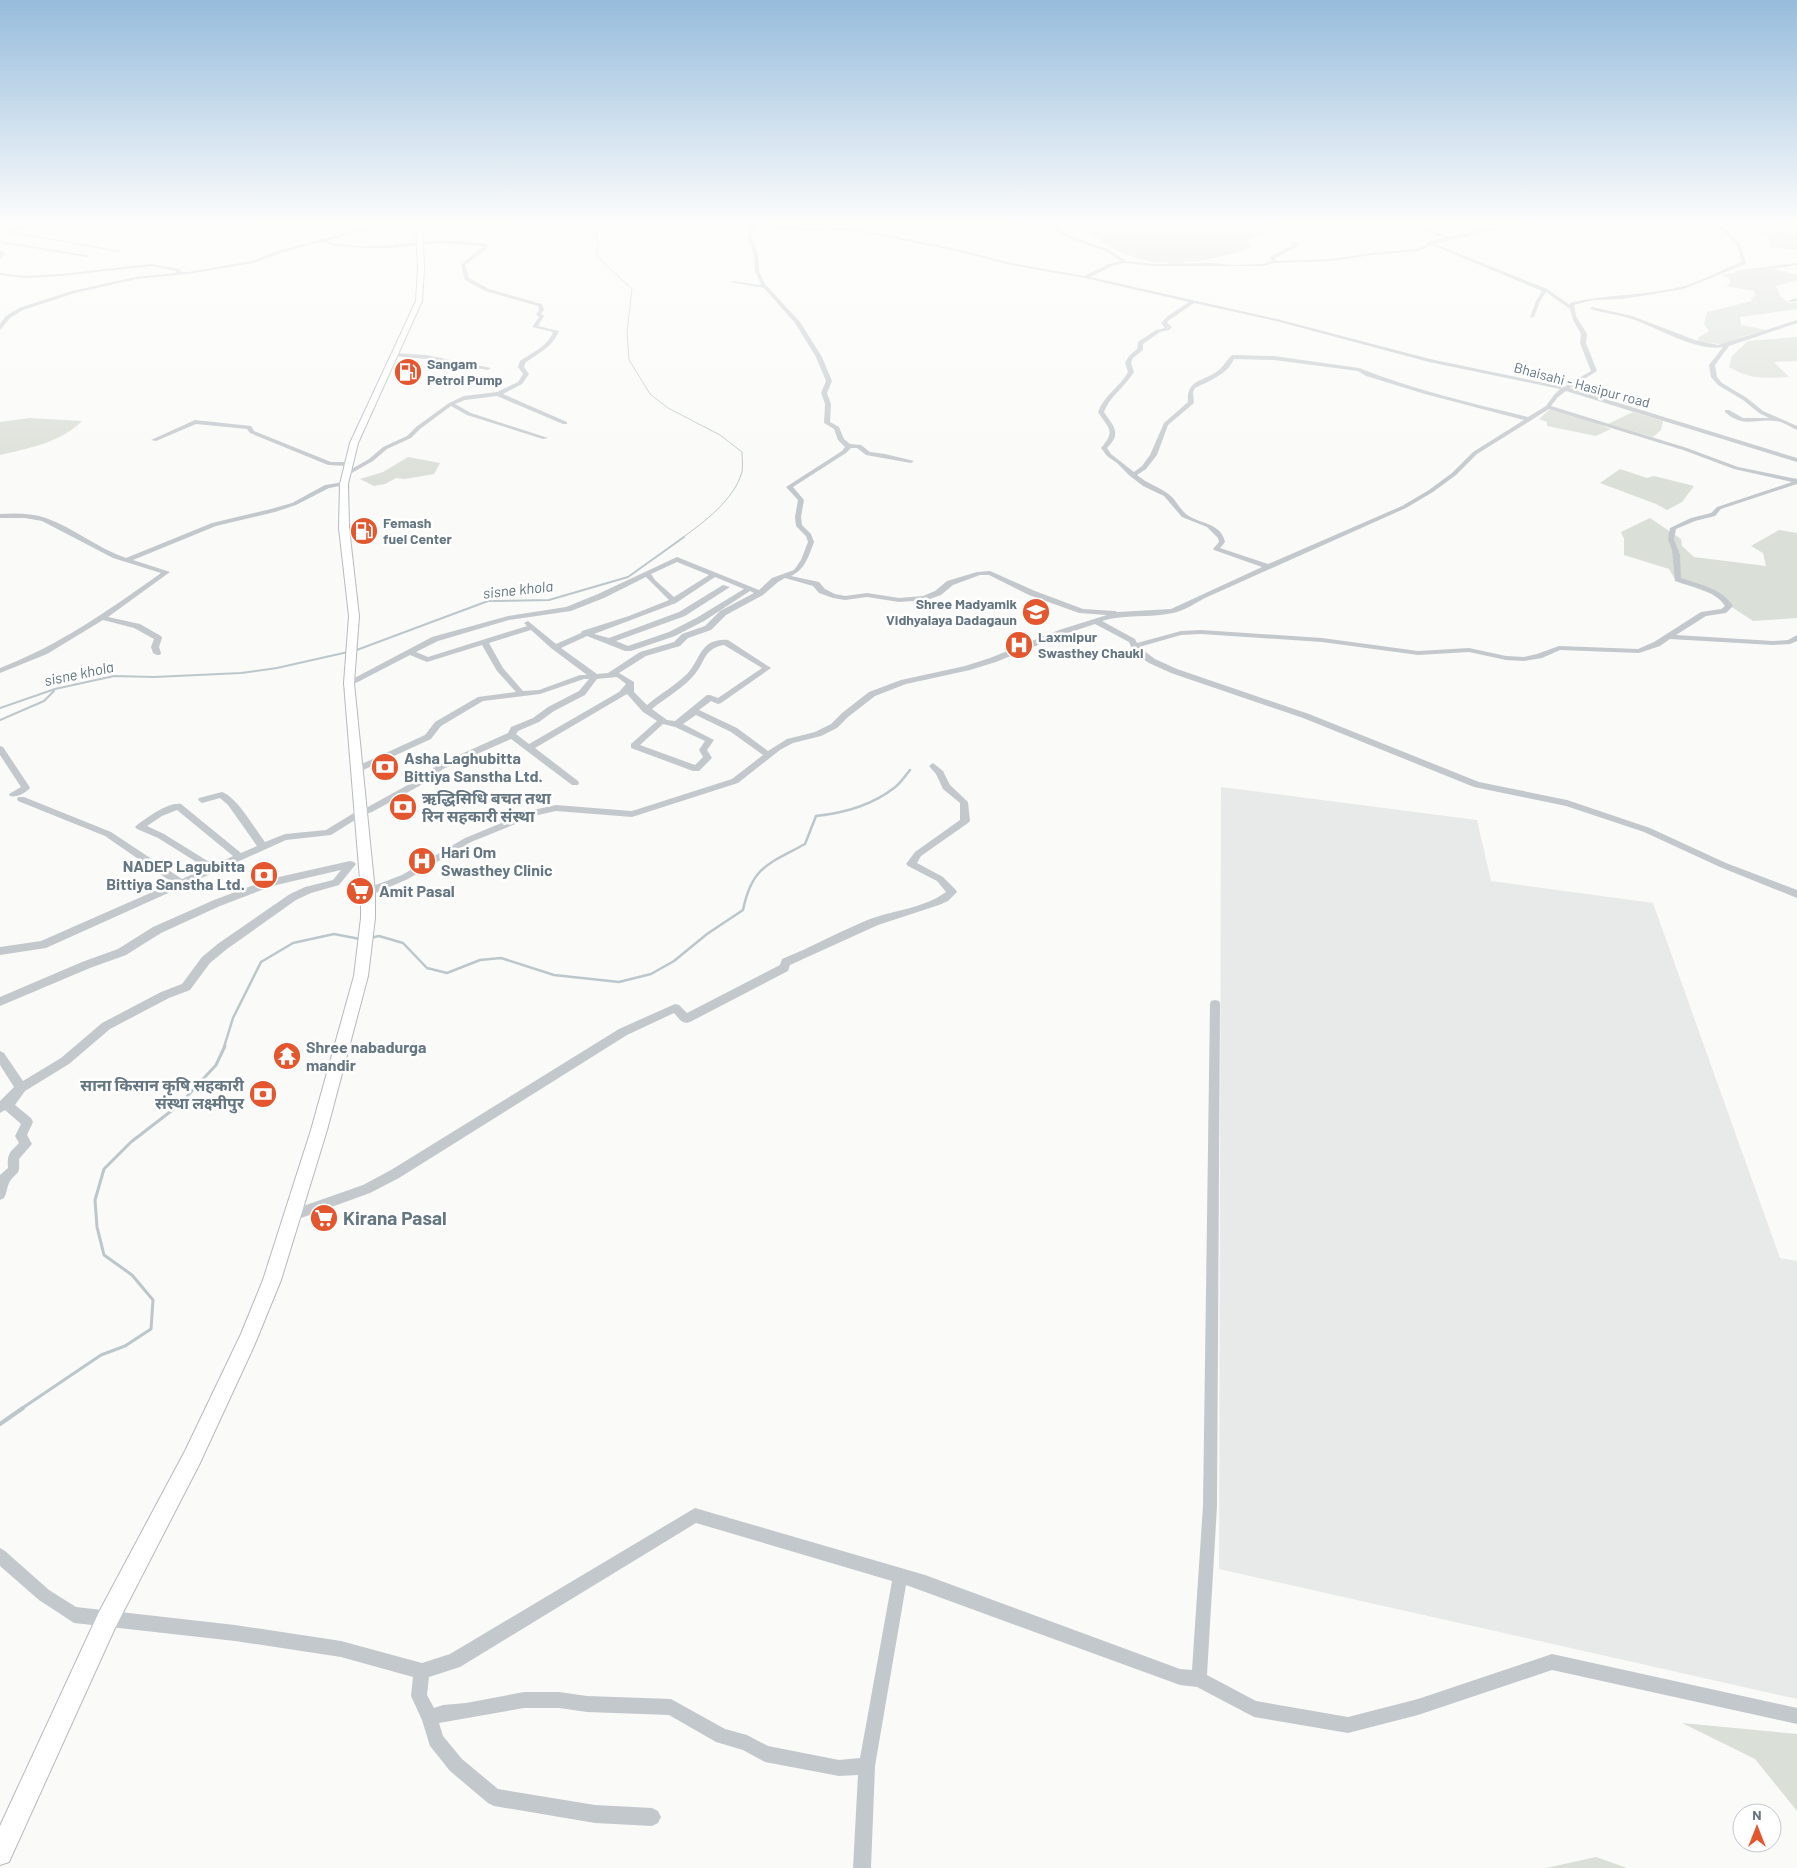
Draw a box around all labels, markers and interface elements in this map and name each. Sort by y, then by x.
place label: Sangam Petrol Pump [427,355,503,388]
fuel station icon: Sangam Petrol Pump [393,357,423,387]
street label: Bhaisahi - Hasipur road [1512,358,1652,411]
place label: Femash fuel Center [383,514,453,547]
fuel station icon: Femash fuel Center [349,516,379,546]
water label: sisne khola [482,576,554,602]
place label: Shree Madyamik Vidhyalaya Dadagaun [886,595,1018,628]
school or university icon: Shree Madyamik Vidhyalaya Dadagaun [1021,597,1051,627]
place label: Laxmipur Swasthey Chauki [1038,628,1144,661]
hospital icon: Laxmipur Swasthey Chauki [1004,630,1034,660]
water label: sisne khola [42,657,115,689]
place label: Asha Laghubitta Bittiya Sanstha Ltd. [404,748,543,785]
bank icon: Asha Laghubitta Bittiya Sanstha Ltd. [370,752,400,782]
place label: ऋद्धिसिधि बचत तथा रिन सहकारी संस्था [422,788,551,825]
bank icon: ऋद्धिसिधि बचत तथा रिन सहकारी संस्था [388,792,418,822]
place label: Hari Om Swasthey Clinic [441,842,553,879]
hospital icon: Hari Om Swasthey Clinic [407,846,437,876]
place label: NADEP Lagubitta Bittiya Sanstha Ltd. [106,856,245,893]
bank icon: NADEP Lagubitta Bittiya Sanstha Ltd. [249,860,279,890]
supermarket icon: Amit Pasal [345,876,375,906]
place label: Amit Pasal [379,881,455,900]
place label: Shree nabadurga mandir [306,1037,426,1074]
temple icon: Shree nabadurga mandir [272,1041,302,1071]
place label: साना किसान कृषि सहकारी संस्था लक्ष्मीपुर [80,1075,245,1114]
bank icon: साना किसान कृषि सहकारी संस्था लक्ष्मीपुर [248,1079,278,1109]
supermarket icon: Kirana Pasal [309,1203,339,1233]
place label: Kirana Pasal [343,1206,447,1229]
north arrow [1732,1803,1782,1853]
text: N [1752,1806,1762,1823]

